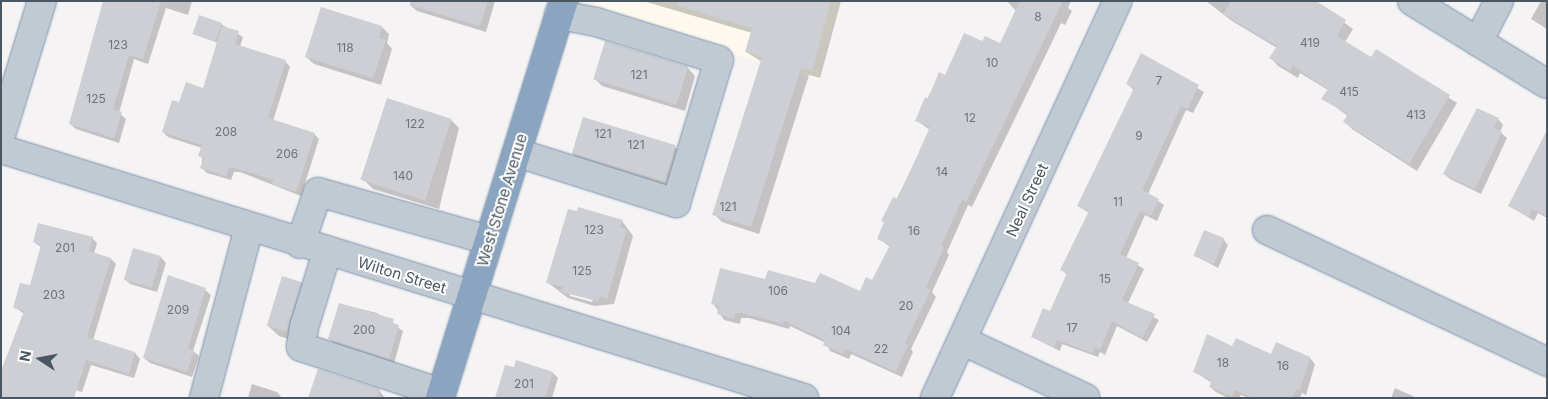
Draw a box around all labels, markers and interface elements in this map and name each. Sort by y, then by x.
house number: 8 [1034,10,1042,24]
house number: 419 [1300,36,1320,50]
house number: 123 [108,38,128,52]
house number: 118 [336,41,354,55]
house number: 10 [986,56,998,70]
house number: 121 [630,68,648,82]
house number: 7 [1156,74,1162,88]
house number: 415 [1339,85,1359,99]
house number: 125 [86,92,106,106]
house number: 413 [1406,108,1426,122]
house number: 12 [964,111,976,125]
house number: 122 [405,117,425,131]
house number: 208 [215,125,237,139]
house number: 121 [594,127,612,141]
house number: 9 [1135,129,1143,143]
street label: West Stone Avenue [473,132,531,268]
house number: 121 [627,138,645,152]
house number: 206 [276,147,298,161]
street label: Neal Street [1002,160,1052,240]
house number: 14 [936,165,948,179]
house number: 140 [393,169,413,183]
house number: 11 [1113,195,1123,209]
house number: 121 [719,200,737,214]
house number: 123 [584,223,604,237]
house number: 16 [908,224,920,238]
house number: 201 [55,241,75,255]
street label: Wilton Street [356,253,448,297]
house number: 125 [572,264,592,278]
house number: 15 [1099,272,1111,286]
house number: 106 [768,284,788,298]
house number: 203 [43,288,65,302]
house number: 20 [899,299,913,313]
house number: 209 [167,303,189,317]
house number: 17 [1066,321,1078,335]
house number: 200 [353,323,375,337]
house number: 104 [831,324,851,338]
north arrow [15,334,65,384]
house number: 22 [874,342,888,356]
text: N [15,349,34,363]
house number: 18 [1217,356,1229,370]
house number: 16 [1277,359,1289,373]
house number: 201 [514,377,534,391]

